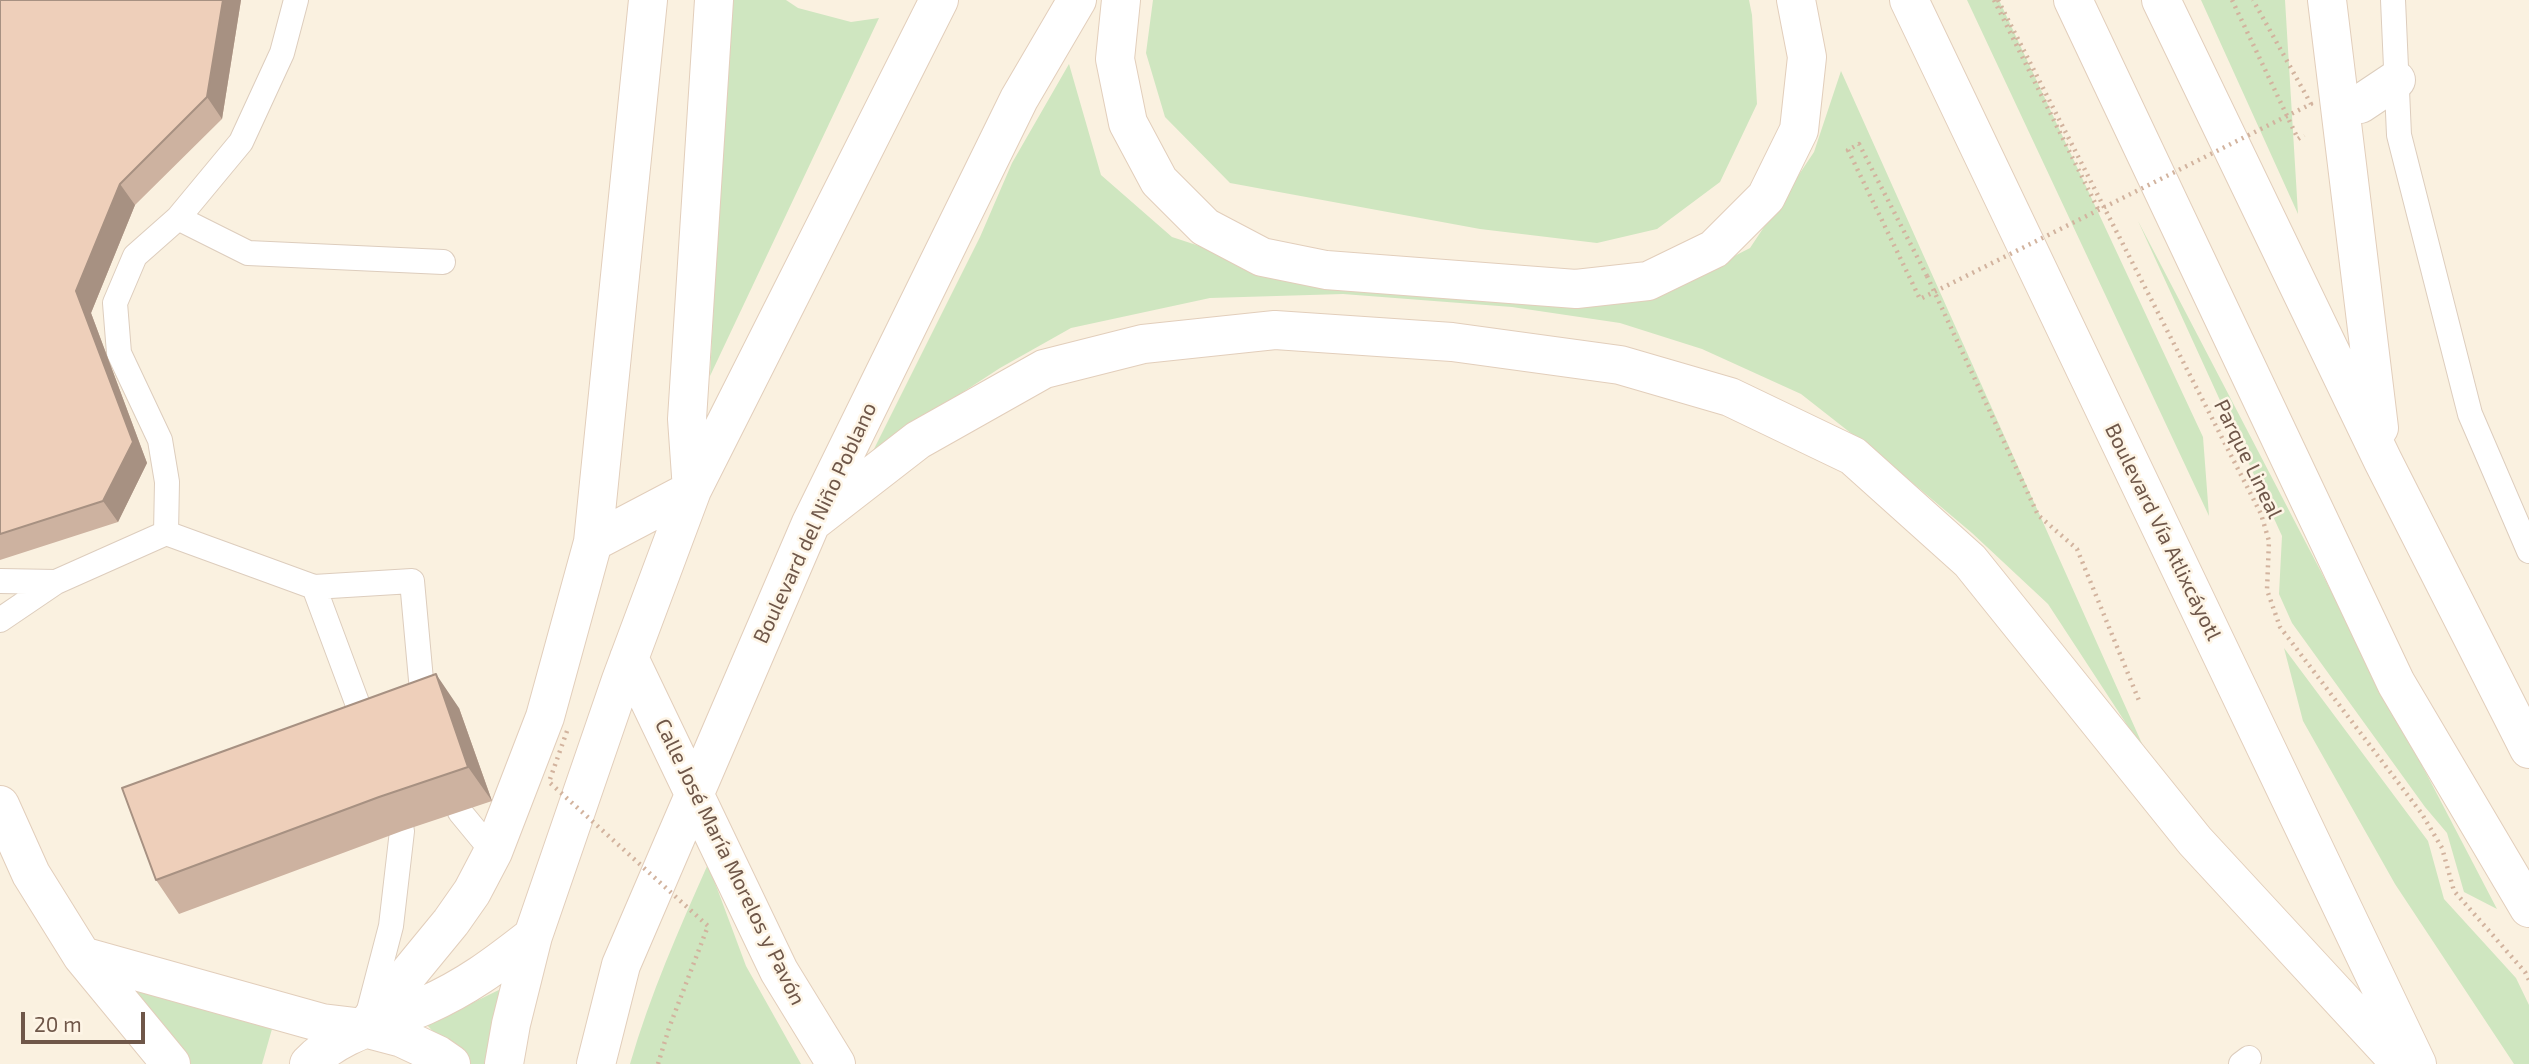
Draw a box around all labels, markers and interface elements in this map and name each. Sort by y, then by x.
street label: Parque Lineal [2208,395,2288,523]
street label: Boulevard del Niño Poblano [748,399,882,647]
street label: Boulevard Vía Atlixcáyotl [2099,419,2227,645]
street label: Calle José María Morelos y Pavón [650,715,810,1009]
scale bar [24,998,149,1042]
text: 20 m [34,1011,82,1036]

